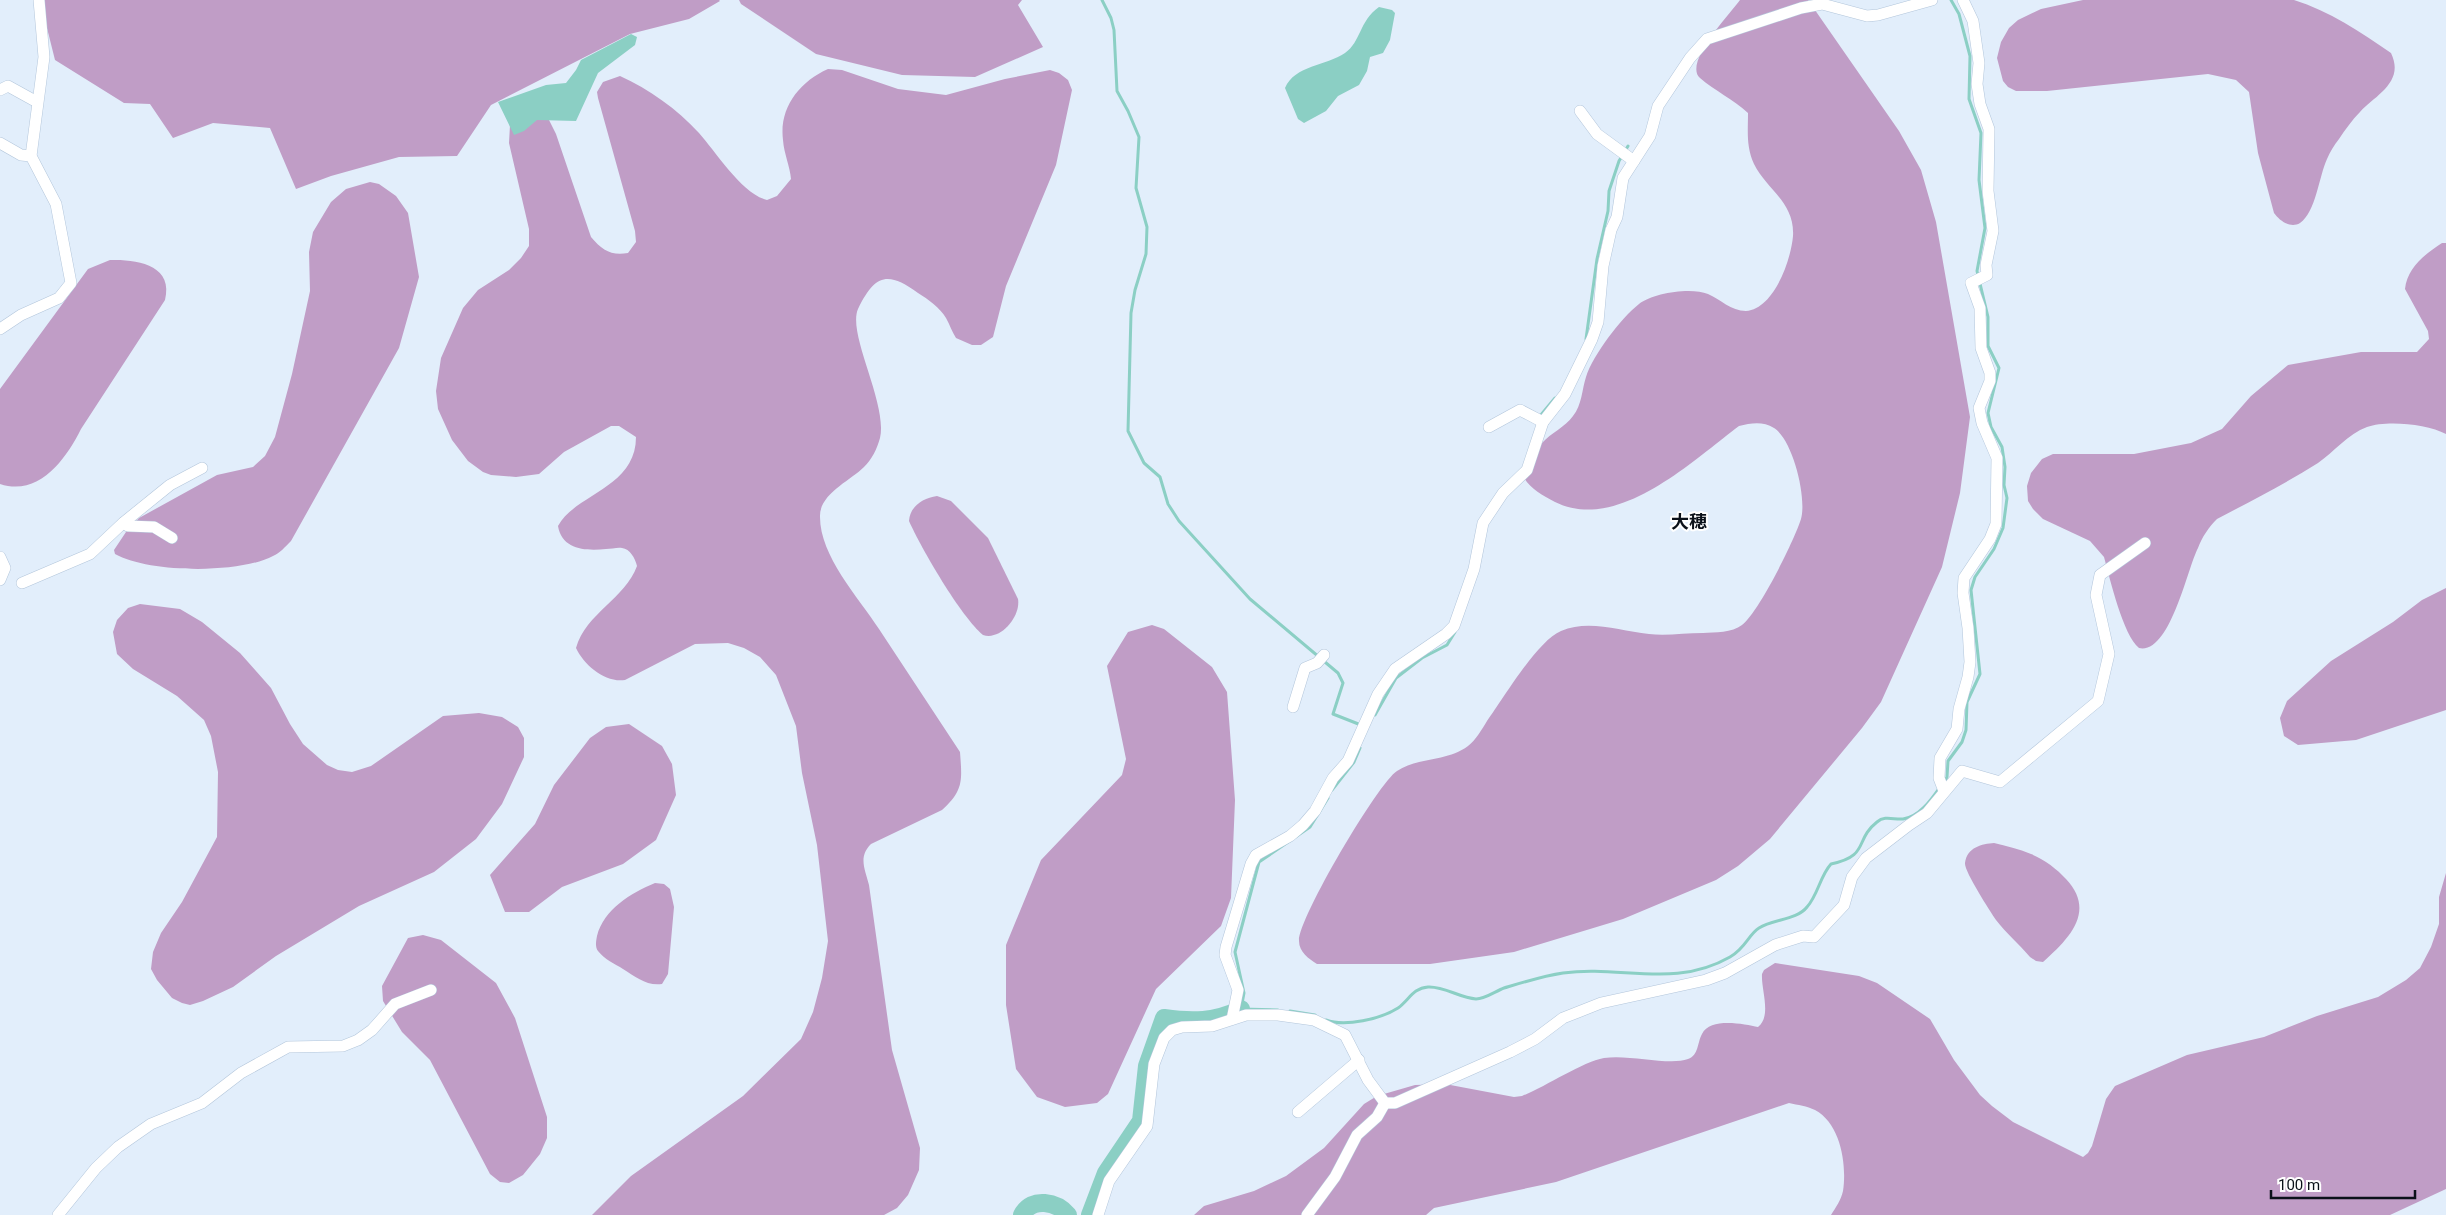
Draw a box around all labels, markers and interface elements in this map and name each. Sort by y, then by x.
district label: 大穂 [1671,511,1707,532]
scale bar [2271,1168,2415,1200]
text: 100 m [2278,1176,2320,1194]

